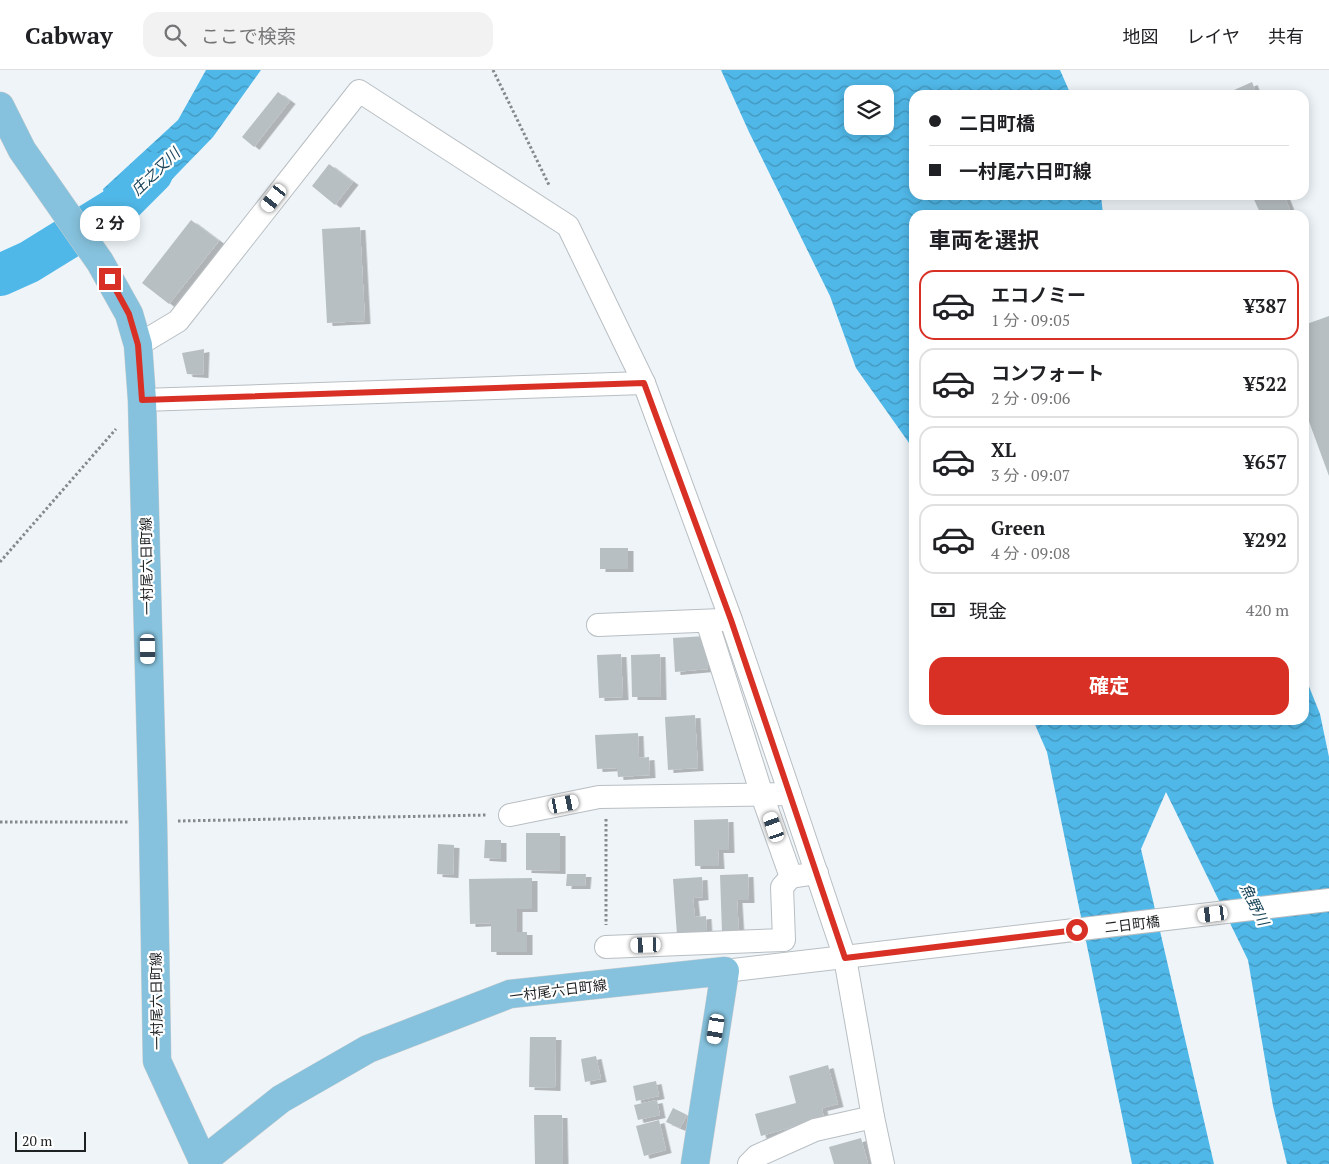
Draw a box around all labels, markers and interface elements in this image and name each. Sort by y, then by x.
search box [143,12,493,57]
text: Cabway [25,19,113,51]
icon: search [161,21,189,49]
text: ここで検索 [201,23,296,48]
text: 地図 [1123,24,1159,48]
text: レイヤ [1187,24,1240,48]
text: 共有 [1268,24,1304,48]
map controls [844,85,894,135]
button: layers [844,85,894,135]
text: 二日町橋 [959,110,1035,135]
water label: 庄之又川 [126,142,185,199]
text: 一村尾六日町線 [959,158,1092,183]
car [258,182,289,214]
callout: 2 分 [80,206,140,242]
text: 2 分 [95,212,125,234]
text: 車両を選択 [929,225,1039,254]
route end [99,268,121,290]
text: エコノミー [991,282,1086,307]
icon: car [931,283,976,328]
text: ¥387 [1244,293,1287,318]
text: 1 分 · 09:05 [991,309,1070,331]
text: コンフォート [991,360,1104,385]
icon: car [931,361,976,406]
text: ¥522 [1244,371,1287,396]
text: 2 分 · 09:06 [991,387,1070,409]
text: XL [991,437,1016,462]
icon: car [931,439,976,484]
text: ¥657 [1244,449,1287,474]
text: 3 分 · 09:07 [991,464,1070,486]
text: Green [991,515,1045,540]
street label: 一村尾六日町線 [136,517,156,615]
icon: car [931,517,976,562]
text: ¥292 [1244,527,1287,552]
text: 4 分 · 09:08 [991,542,1070,564]
icon: cash [929,596,957,624]
text: 現金 [969,598,1007,623]
text: 420 m [1246,599,1289,621]
car [140,634,155,664]
button: 確定 [929,657,1289,715]
car [547,794,580,814]
car [762,810,785,844]
water label: 魚野川 [1236,879,1275,930]
car [1197,905,1228,923]
street label: 二日町橋 [1103,911,1161,937]
route start [1066,919,1088,941]
car [630,937,661,953]
street label: 一村尾六日町線 [146,952,166,1050]
street label: 一村尾六日町線 [508,975,608,1005]
car [706,1013,725,1045]
scale bar [15,1129,86,1152]
text: 20 m [22,1131,52,1150]

